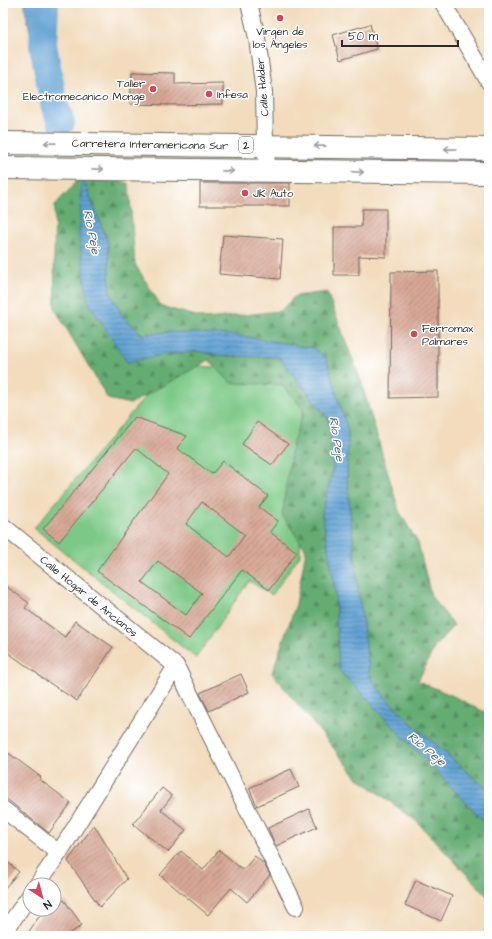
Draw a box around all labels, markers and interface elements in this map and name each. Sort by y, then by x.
marker: Virgen de los Ángeles [275,13,285,23]
scale bar [342,22,458,48]
place label: Virgen de los Ángeles [252,24,308,53]
text: 50 m [348,28,379,45]
street label: Calle Halder [252,57,273,117]
place label: Taller Electromecanico Monge [23,76,145,105]
marker: Taller Electromecanico Monge [148,84,158,94]
place label: Infesa [217,87,248,102]
marker: Infesa [204,89,214,99]
street label: Carretera Interamericana Sur [72,136,228,153]
road number: 2 [239,137,253,153]
one-way arrow [44,139,57,147]
one-way arrow [314,143,327,150]
one-way arrow [444,145,457,152]
one-way arrow [91,166,104,173]
one-way arrow [221,167,234,175]
one-way arrow [351,168,364,176]
place label: JK Auto [253,186,294,201]
marker: JK Auto [240,188,250,198]
water label: Río Peje [79,209,104,256]
place label: Ferromax Palmares [422,321,474,349]
marker: Ferromax Palmares [409,329,419,339]
water label: Río Peje [325,416,348,463]
street label: Calle Hogar de Ancianos [36,552,141,642]
water label: Río Peje [404,729,450,771]
north arrow [22,877,62,917]
text: N [40,897,55,913]

